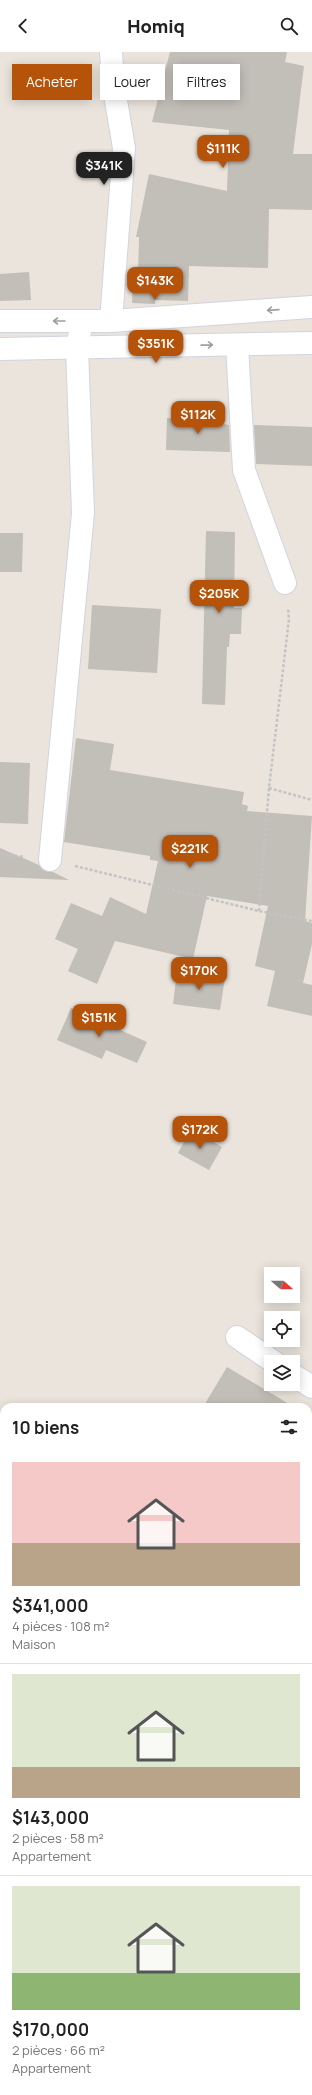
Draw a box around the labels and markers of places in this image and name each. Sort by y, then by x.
pin: $111K [195,135,251,169]
pin: $341K [76,152,132,186]
pin: $143K [127,267,183,301]
pin: $351K [128,330,184,364]
pin: $112K [170,401,226,435]
pin: $205K [191,580,247,614]
pin: $221K [162,835,218,869]
pin: $170K [171,957,227,991]
pin: $151K [71,1004,127,1038]
pin: $172K [172,1116,228,1150]

